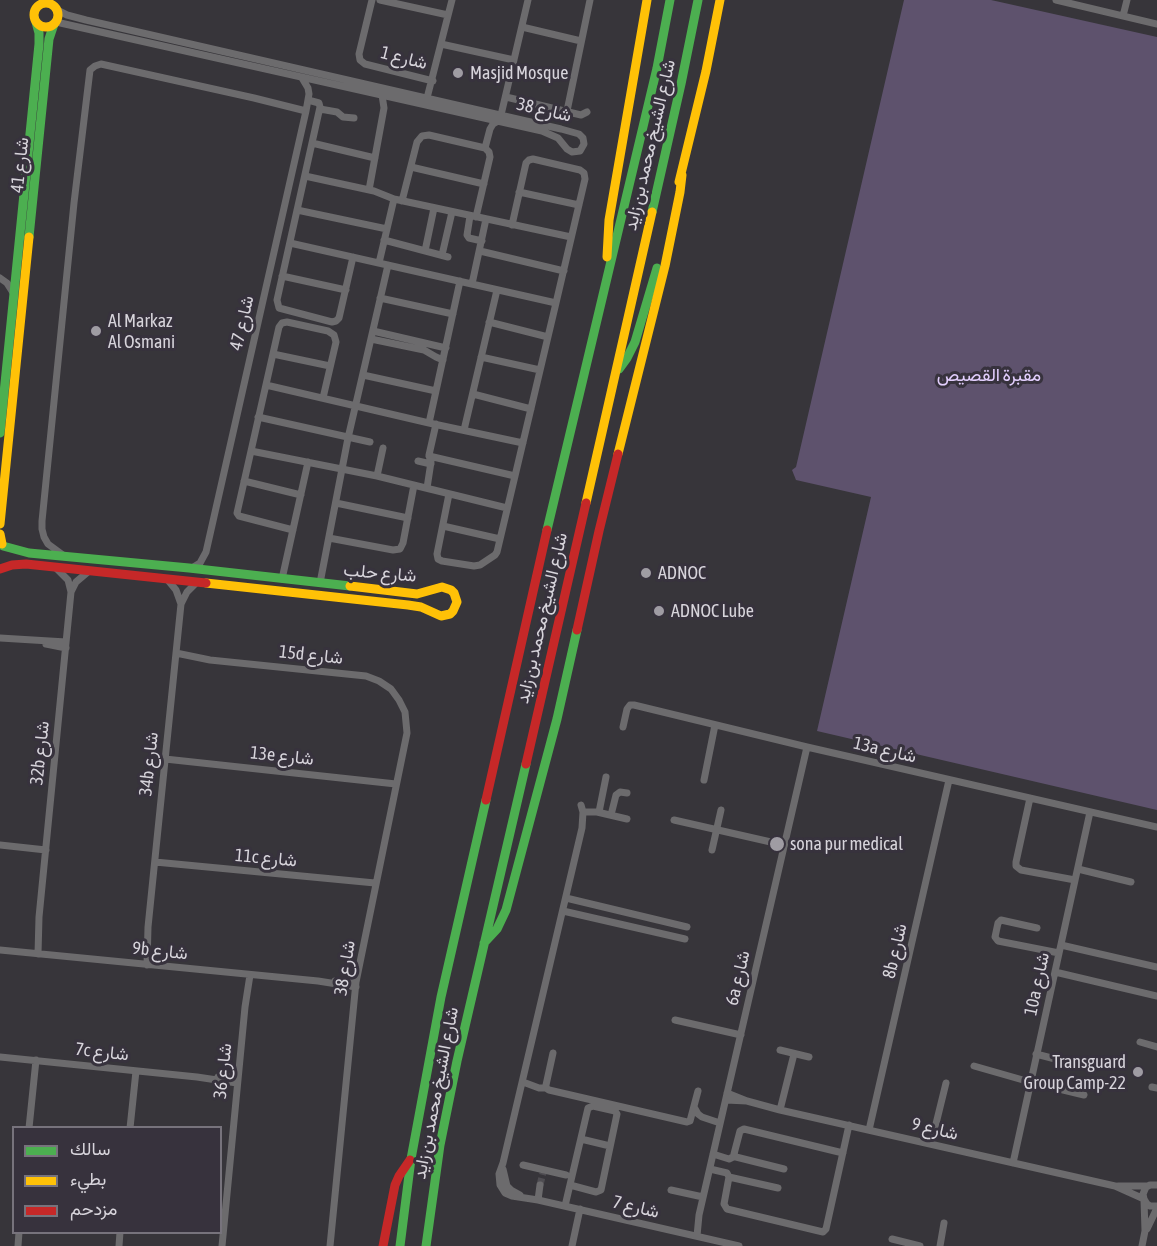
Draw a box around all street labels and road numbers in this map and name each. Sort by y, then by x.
street label: شارع 1 [379,42,429,74]
street label: شارع الشيخ محمد بن زايد [620,57,680,233]
street label: شارع 38 [514,93,574,127]
street label: شارع 41 [6,136,34,194]
street label: شارع 47 [225,293,259,353]
street label: شارع الشيخ محمد بن زايد [512,530,572,706]
street label: شارع حلب [343,559,417,587]
street label: 15d شارع [278,641,344,669]
street label: 32b شارع [26,720,54,786]
street label: 34b شارع [135,731,163,797]
street label: 13a شارع [851,732,919,768]
street label: 13e شارع [249,742,315,770]
street label: 11c شارع [234,845,298,871]
street label: 8b شارع [878,921,912,981]
street label: 9b شارع [131,937,189,965]
street label: شارع 38 [330,939,360,997]
street label: 6a شارع [721,949,755,1007]
street label: 10a شارع [1020,950,1054,1018]
street label: شارع الشيخ محمد بن زايد [409,1005,463,1181]
street label: 7c شارع [74,1038,130,1066]
street label: شارع 36 [209,1042,237,1100]
street label: شارع 9 [910,1113,960,1145]
street label: شارع 7 [611,1191,661,1223]

